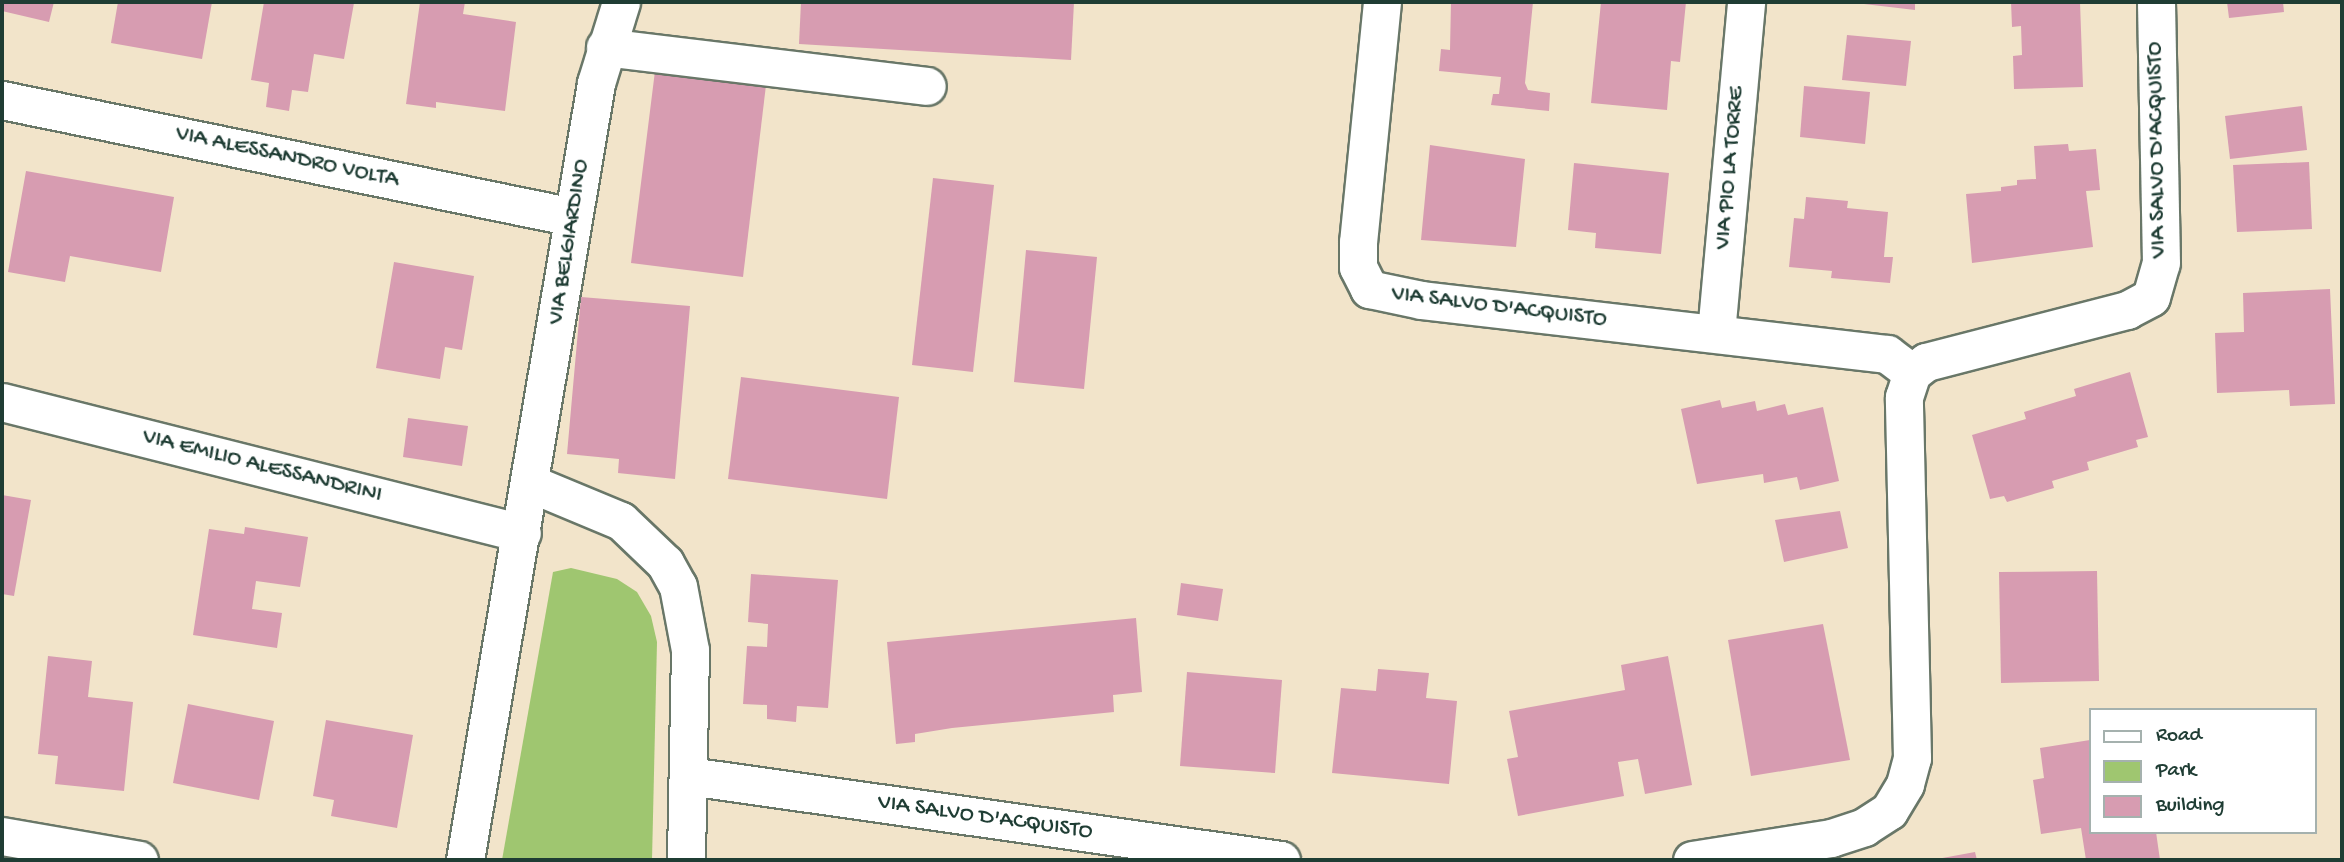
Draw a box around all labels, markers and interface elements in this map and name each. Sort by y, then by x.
street label: VIA SALVO D'ACQUISTO [2142,41,2174,259]
street label: VIA PIO LA TORRE [1710,85,1752,251]
street label: VIA ALESSANDRO VOLTA [173,121,401,195]
street label: VIA BELGIARDINO [543,157,597,327]
street label: VIA SALVO D'ACQUISTO [1390,281,1608,335]
street label: VIA EMILIO ALESSANDRINI [139,424,385,510]
legend [2088,708,2316,834]
text: Road [2156,724,2202,749]
text: Park [2156,759,2196,784]
street label: VIA SALVO D'ACQUISTO [876,789,1094,847]
text: Building [2156,794,2225,819]

